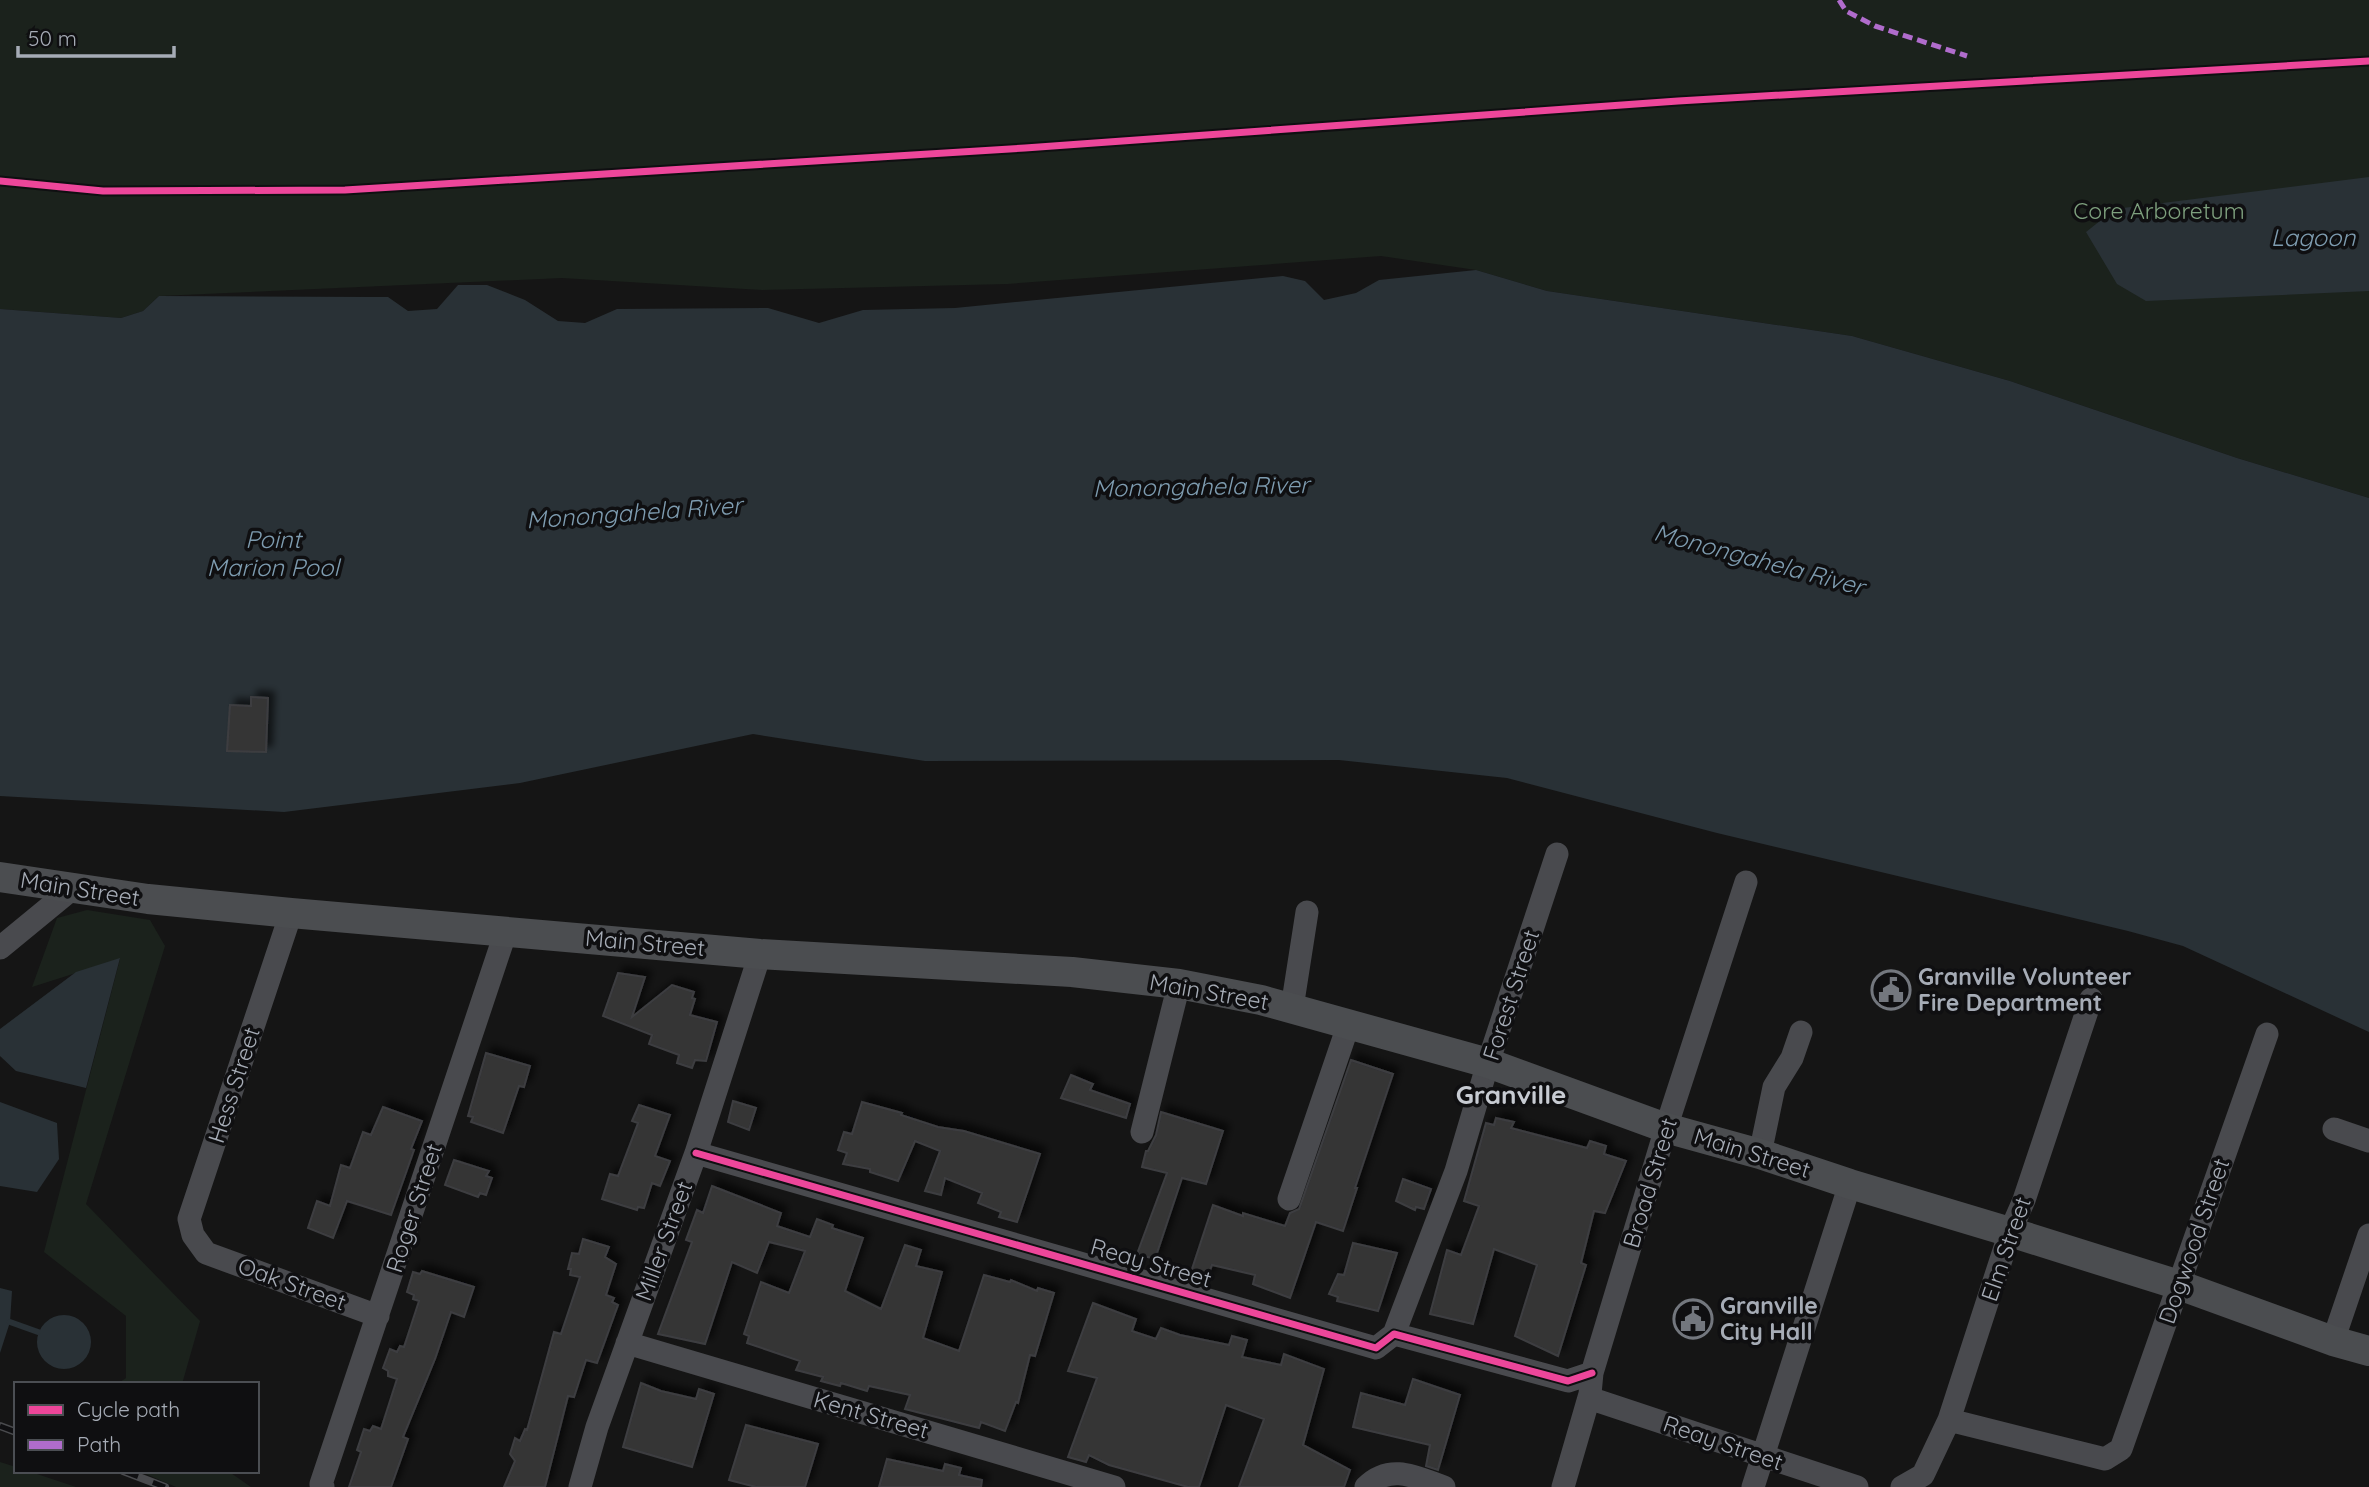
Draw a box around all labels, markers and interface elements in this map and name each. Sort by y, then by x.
scale bar [18,14,173,58]
text: 50 m [28,25,77,51]
park label: Core Arboretum [2073,196,2245,225]
water label: Lagoon [2271,222,2356,252]
water label: Monongahela River [1093,469,1312,503]
water label: Monongahela River [525,489,746,535]
water label: Monongahela River [1651,517,1870,602]
water label: Point Marion Pool [207,524,342,582]
street label: Main Street [18,865,142,912]
street label: Main Street [584,923,706,962]
street label: Forest Street [1476,926,1545,1064]
place label: Granville Volunteer Fire Department [1918,962,2131,1017]
street label: Main Street [1147,967,1271,1016]
public building icon: Granville Volunteer Fire Department [1870,969,1912,1011]
street label: Hess Street [201,1023,266,1147]
district label: Granville [1456,1078,1566,1111]
street label: Broad Street [1616,1114,1683,1251]
street label: Main Street [1690,1121,1814,1184]
street label: Roger Street [379,1139,448,1276]
street label: Dogwood Street [2152,1154,2235,1327]
street label: Miller Street [628,1177,699,1305]
street label: Elm Street [1974,1193,2037,1305]
street label: Reay Street [1087,1231,1215,1294]
street label: Oak Street [234,1251,350,1317]
place label: Granville City Hall [1720,1291,1818,1346]
public building icon: Granville City Hall [1672,1298,1714,1340]
legend [14,1382,259,1473]
street label: Kent Street [810,1384,932,1445]
text: Cycle path [77,1396,180,1422]
street label: Reay Street [1660,1409,1787,1477]
text: Path [77,1431,121,1457]

